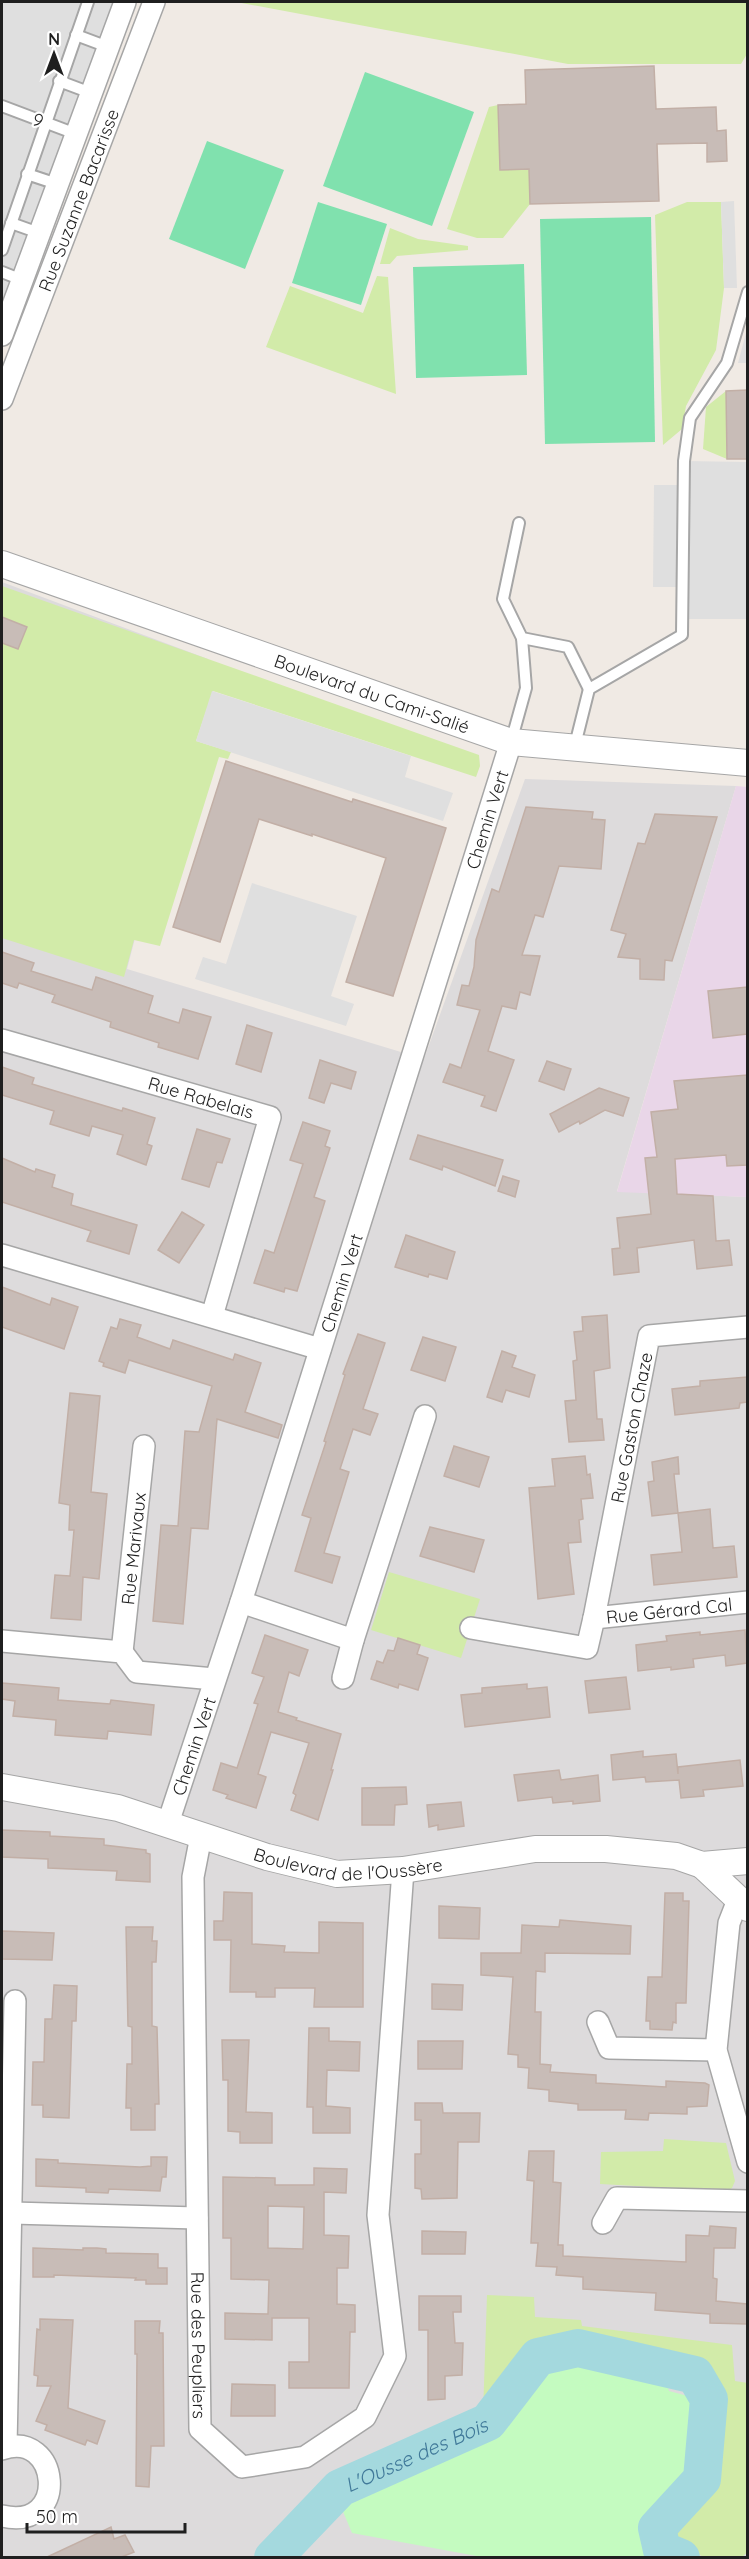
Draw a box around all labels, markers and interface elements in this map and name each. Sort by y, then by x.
north arrow [24,24,84,84]
text: N [48,29,60,49]
street label: Rue Suzanne Bacarisse [33,105,124,295]
street label: 9 [29,107,47,133]
street label: Boulevard du Cami-Salié [271,649,473,738]
street label: Chemin Vert [460,767,513,872]
street label: Rue Rabelais [146,1071,256,1123]
street label: Chemin Vert [315,1231,367,1335]
street label: Rue Gaston Chaze [605,1350,657,1505]
street label: Rue Marivaux [116,1491,151,1606]
street label: Rue Gérard Cal [605,1592,733,1628]
street label: Chemin Vert [166,1694,220,1798]
street label: Boulevard de l'Oussère [251,1842,444,1886]
street label: Rue des Peupliers [187,2271,211,2419]
water label: L'Ousse des Bois [341,2411,493,2497]
scale bar [27,2496,184,2534]
text: 50 m [36,2505,78,2528]

